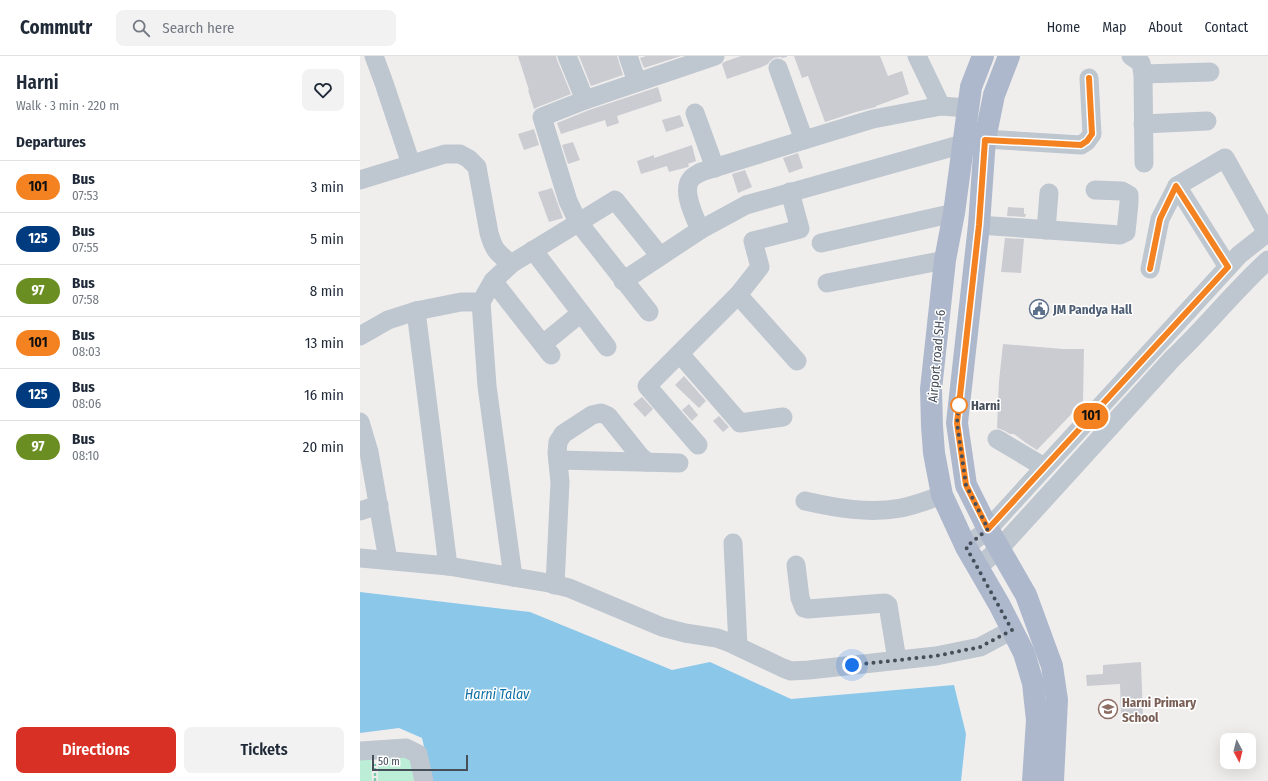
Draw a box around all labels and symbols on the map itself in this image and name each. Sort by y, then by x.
public building icon: JM Pandya Hall [1028,298,1050,320]
place label: JM Pandya Hall [1052,302,1132,317]
street label: Airport road SH-6 [925,309,948,403]
marker: Harni [950,396,968,414]
place label: Harni [971,398,1000,413]
line badge: 101 [1068,403,1114,429]
your location [842,655,862,675]
water label: Harni Talav [465,686,530,703]
place label: Harni Primary School [1122,695,1197,725]
school or university icon: Harni Primary School [1097,698,1119,720]
north arrow [1220,733,1256,769]
scale bar [372,753,468,772]

